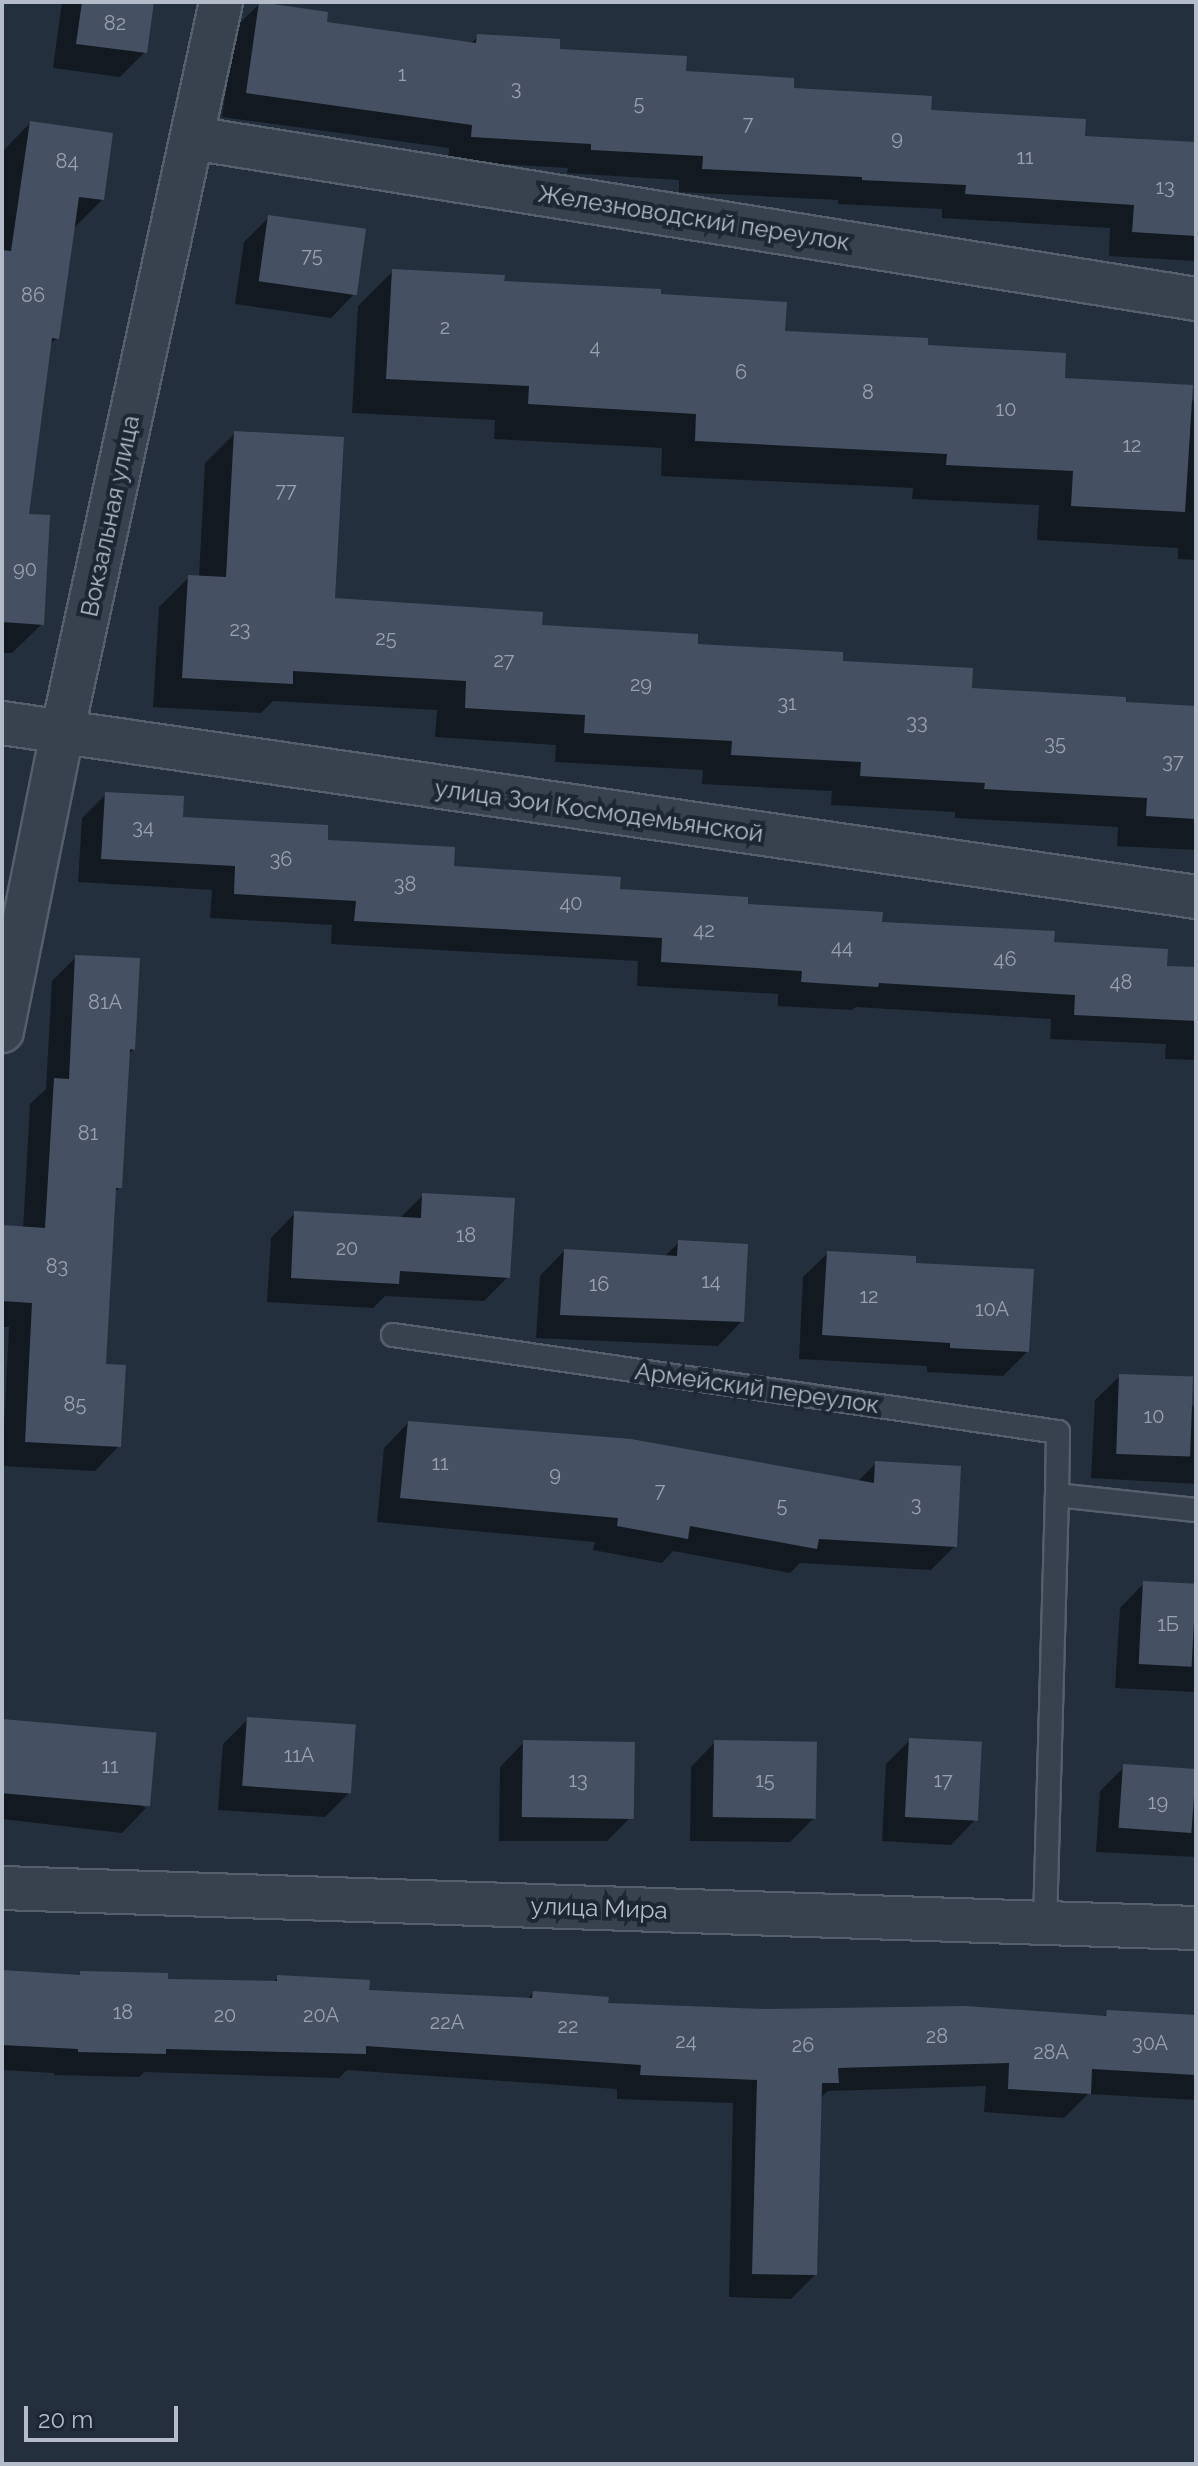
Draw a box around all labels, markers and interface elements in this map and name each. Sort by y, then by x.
house number: 82 [104,11,126,35]
house number: 1 [398,62,406,86]
house number: 3 [511,76,521,100]
house number: 5 [634,91,644,115]
house number: 7 [743,111,753,135]
house number: 9 [891,126,903,150]
house number: 11 [1016,145,1034,169]
house number: 84 [56,149,78,173]
house number: 13 [1155,175,1175,199]
street label: Железноводский переулок [536,179,852,257]
house number: 75 [301,243,323,267]
house number: 86 [21,283,45,307]
house number: 2 [440,315,450,339]
house number: 4 [590,335,600,359]
house number: 6 [735,360,747,384]
house number: 8 [862,380,874,404]
house number: 10 [996,397,1016,421]
street label: Вокзальная улица [75,412,145,620]
house number: 12 [1123,433,1141,457]
house number: 77 [275,478,297,502]
house number: 90 [13,557,37,581]
house number: 23 [229,617,251,641]
house number: 25 [375,626,397,650]
house number: 27 [493,648,515,672]
house number: 29 [630,672,652,696]
house number: 31 [777,691,797,715]
house number: 33 [906,710,928,734]
house number: 35 [1044,731,1066,755]
house number: 37 [1162,749,1184,773]
street label: улица Зои Космодемьянской [433,774,765,848]
house number: 34 [132,815,154,839]
house number: 36 [270,847,292,871]
house number: 38 [394,872,416,896]
house number: 40 [559,891,583,915]
house number: 42 [693,918,715,942]
house number: 44 [831,935,853,959]
house number: 46 [994,947,1016,971]
house number: 48 [1110,970,1132,994]
house number: 81А [88,990,122,1014]
house number: 81 [78,1121,98,1145]
house number: 18 [456,1223,476,1247]
house number: 20 [336,1236,358,1260]
house number: 83 [46,1254,68,1278]
house number: 14 [701,1269,721,1293]
house number: 16 [589,1272,609,1296]
house number: 12 [860,1284,878,1308]
house number: 10А [975,1297,1009,1321]
street label: Армейский переулок [633,1357,881,1419]
house number: 85 [64,1392,86,1416]
house number: 10 [1144,1404,1164,1428]
house number: 11 [431,1451,449,1475]
house number: 9 [549,1462,561,1486]
house number: 7 [655,1478,665,1502]
house number: 3 [911,1492,921,1516]
house number: 5 [777,1493,787,1517]
house number: 1Б [1157,1612,1179,1636]
house number: 11А [284,1743,314,1767]
house number: 11 [101,1754,119,1778]
house number: 13 [568,1768,588,1792]
house number: 15 [755,1768,775,1792]
house number: 17 [933,1768,953,1792]
house number: 19 [1148,1790,1168,1814]
street label: улица Мира [530,1891,668,1925]
house number: 18 [113,2000,133,2024]
house number: 20 [214,2003,236,2027]
house number: 20А [303,2003,339,2027]
house number: 22А [430,2010,464,2034]
house number: 22 [558,2014,578,2038]
house number: 28 [926,2024,948,2048]
house number: 24 [675,2029,697,2053]
house number: 30А [1132,2031,1168,2055]
house number: 26 [792,2033,814,2057]
house number: 28А [1033,2040,1069,2064]
scale bar [28,2390,182,2440]
text: 20 m [38,2405,93,2434]

